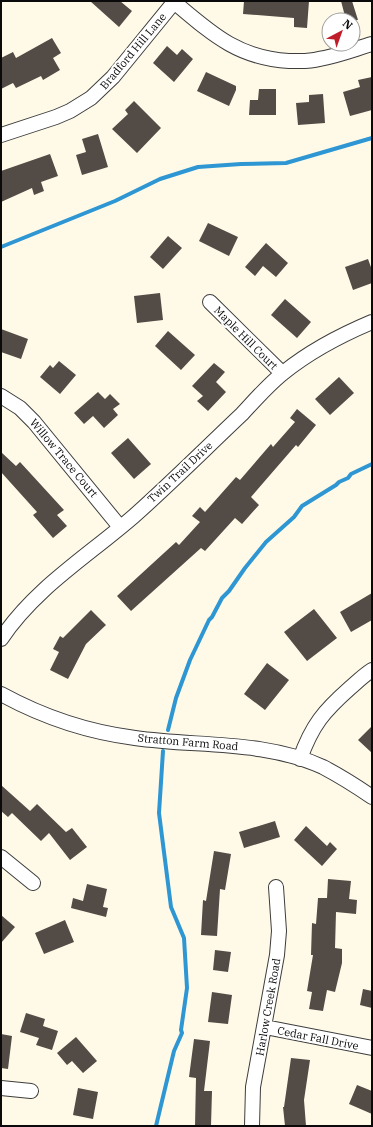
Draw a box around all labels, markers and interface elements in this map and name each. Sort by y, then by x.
street label: Bradford Hill Lane [97,10,169,92]
north arrow [321,12,361,52]
text: N [340,16,356,33]
street label: Maple Hill Court [211,303,281,373]
street label: Willow Trace Court [27,416,101,500]
street label: Twin Trail Drive [145,438,215,506]
street label: Stratton Farm Road [137,731,239,753]
street label: Harlow Creek Road [253,957,284,1057]
street label: Cedar Fall Drive [276,1023,360,1053]

